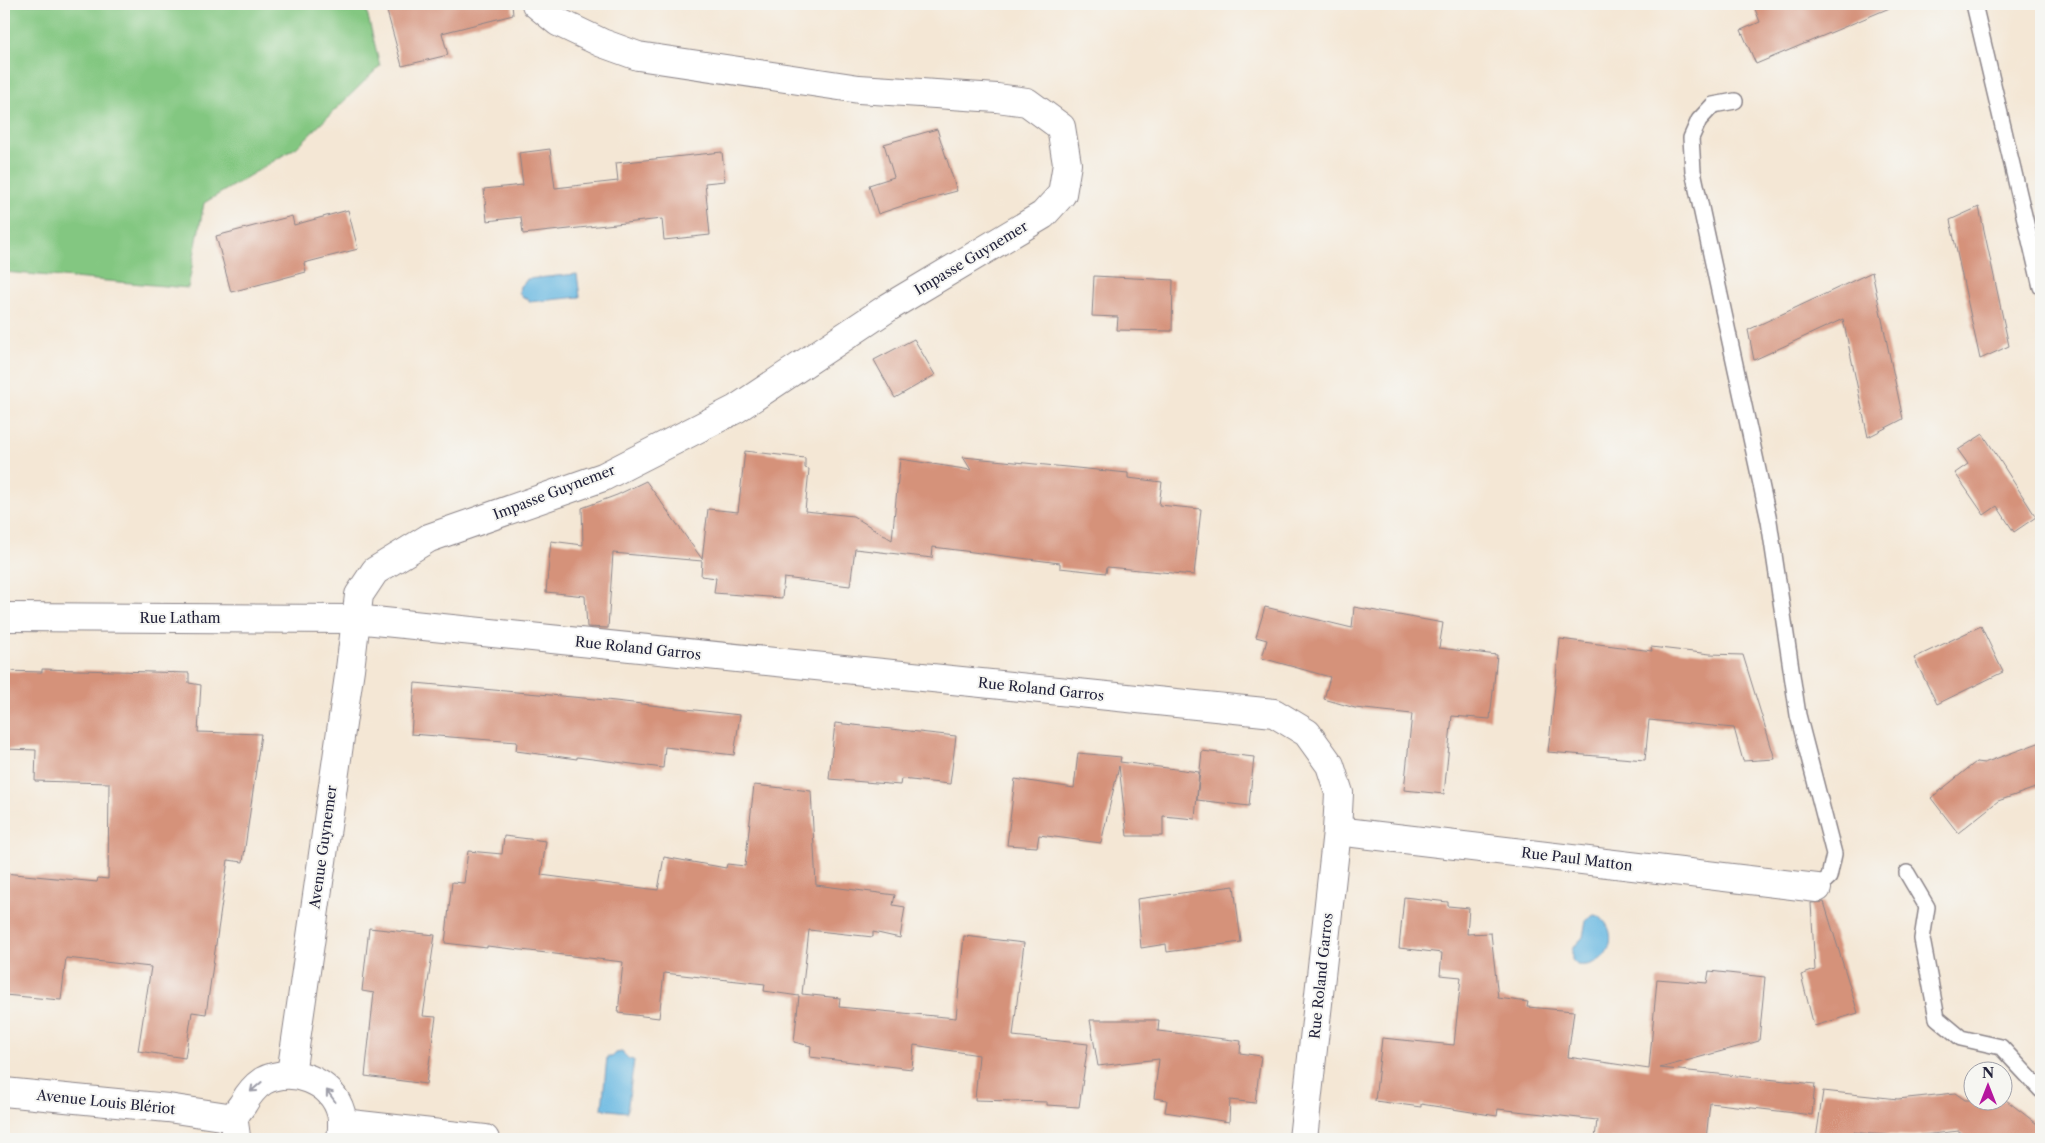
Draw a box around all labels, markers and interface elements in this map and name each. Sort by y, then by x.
street label: Impasse Guynemer [911,217,1031,299]
street label: Impasse Guynemer [491,460,618,524]
street label: Rue Latham [139,609,221,627]
street label: Rue Roland Garros [574,632,702,664]
street label: Rue Roland Garros [977,673,1105,705]
street label: Avenue Guynemer [305,784,341,911]
street label: Rue Paul Matton [1520,843,1634,875]
street label: Rue Roland Garros [1305,912,1337,1040]
north arrow [1962,1060,2012,1110]
text: N [1982,1064,1994,1082]
one-way arrow [249,1082,262,1093]
street label: Avenue Louis Blériot [35,1086,176,1118]
one-way arrow [326,1089,336,1103]

